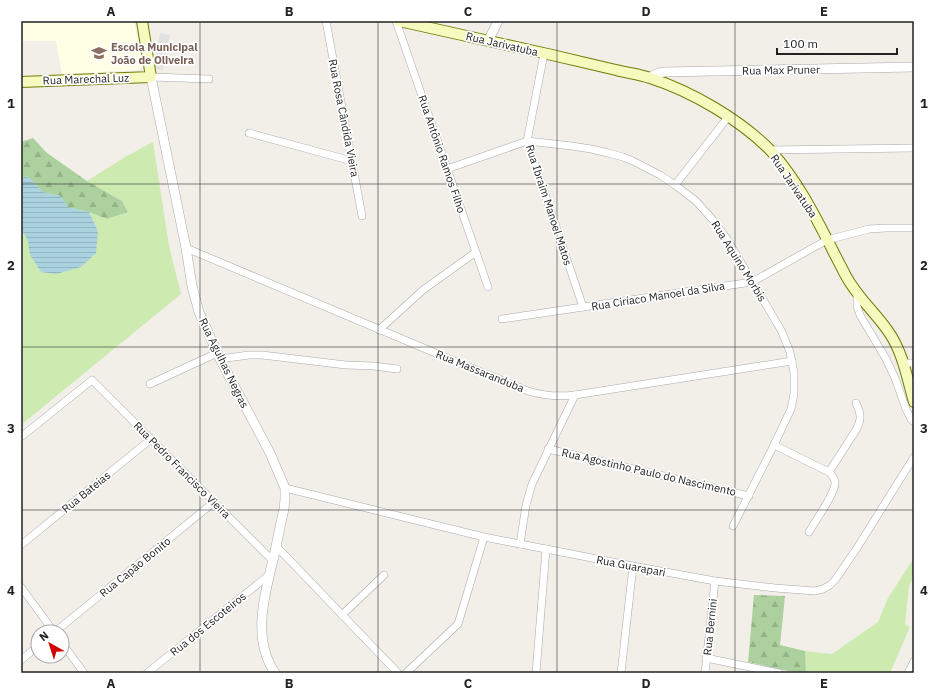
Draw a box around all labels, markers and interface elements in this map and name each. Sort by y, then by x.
text: A [107,3,116,20]
text: B [285,3,294,20]
text: C [464,3,473,20]
text: D [641,3,651,20]
text: E [820,3,828,20]
street label: Rua Jarivatuba [465,29,540,59]
scale bar [777,30,897,56]
text: 100 m [783,36,818,51]
place label: Escola Municipal João de Oliveira [111,40,198,67]
school or university icon: Escola Municipal João de Oliveira [90,44,108,62]
street label: Rua Rosa Cândida Vieira [326,58,362,178]
street label: Rua Max Pruner [742,62,820,78]
street label: Rua Marechal Luz [42,70,130,88]
street label: Rua Antônio Ramos Filho [415,93,469,215]
text: 1 [7,95,15,112]
text: 1 [920,95,928,112]
street label: Rua Ibraim Manoel Matos [523,143,575,267]
street label: Rua Jarivatuba [768,152,820,221]
street label: Rua Aquino Morbis [708,218,770,304]
text: 2 [7,257,15,274]
text: 2 [920,257,928,274]
street label: Rua Ciríaco Manoel da Silva [590,278,726,313]
street label: Rua Agulhas Negras [196,316,252,410]
street label: Rua Massaranduba [434,347,526,395]
street label: Rua Pedro Francisco Vieira [131,419,233,521]
text: 3 [7,420,15,437]
text: 3 [920,420,928,437]
street label: Rua Agostinho Paulo do Nascimento [560,445,738,499]
street label: Rua Bateias [59,468,113,516]
street label: Rua Capão Bonito [96,534,174,600]
street label: Rua Guarapari [595,552,667,580]
text: 4 [7,582,15,599]
text: 4 [920,582,928,599]
street label: Rua dos Escoteiros [167,589,249,659]
street label: Rua Bernini [700,598,720,656]
north arrow [30,624,70,664]
text: N [36,628,51,644]
text: A [107,675,116,692]
text: B [285,675,294,692]
text: C [464,675,473,692]
text: D [641,675,651,692]
text: E [820,675,828,692]

